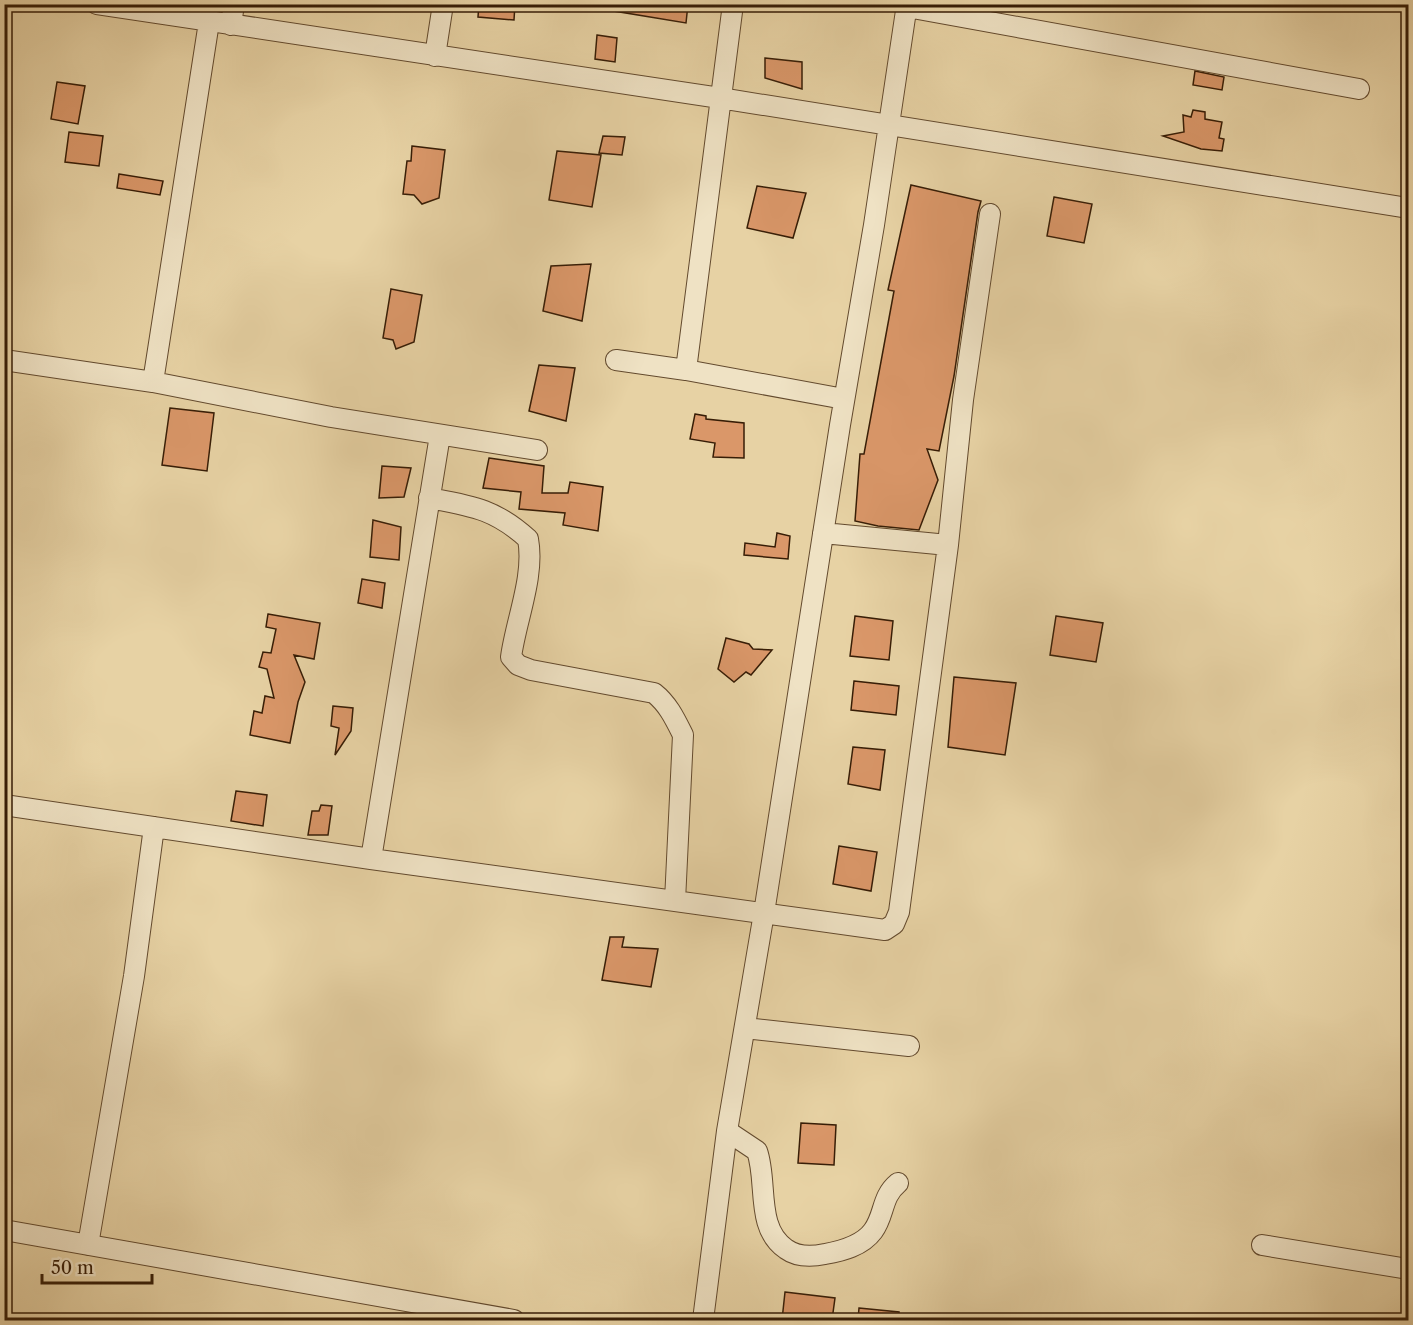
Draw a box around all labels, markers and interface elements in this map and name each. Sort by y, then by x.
scale bar [42,1247,152,1285]
text: 50 m [51,1257,94,1279]

